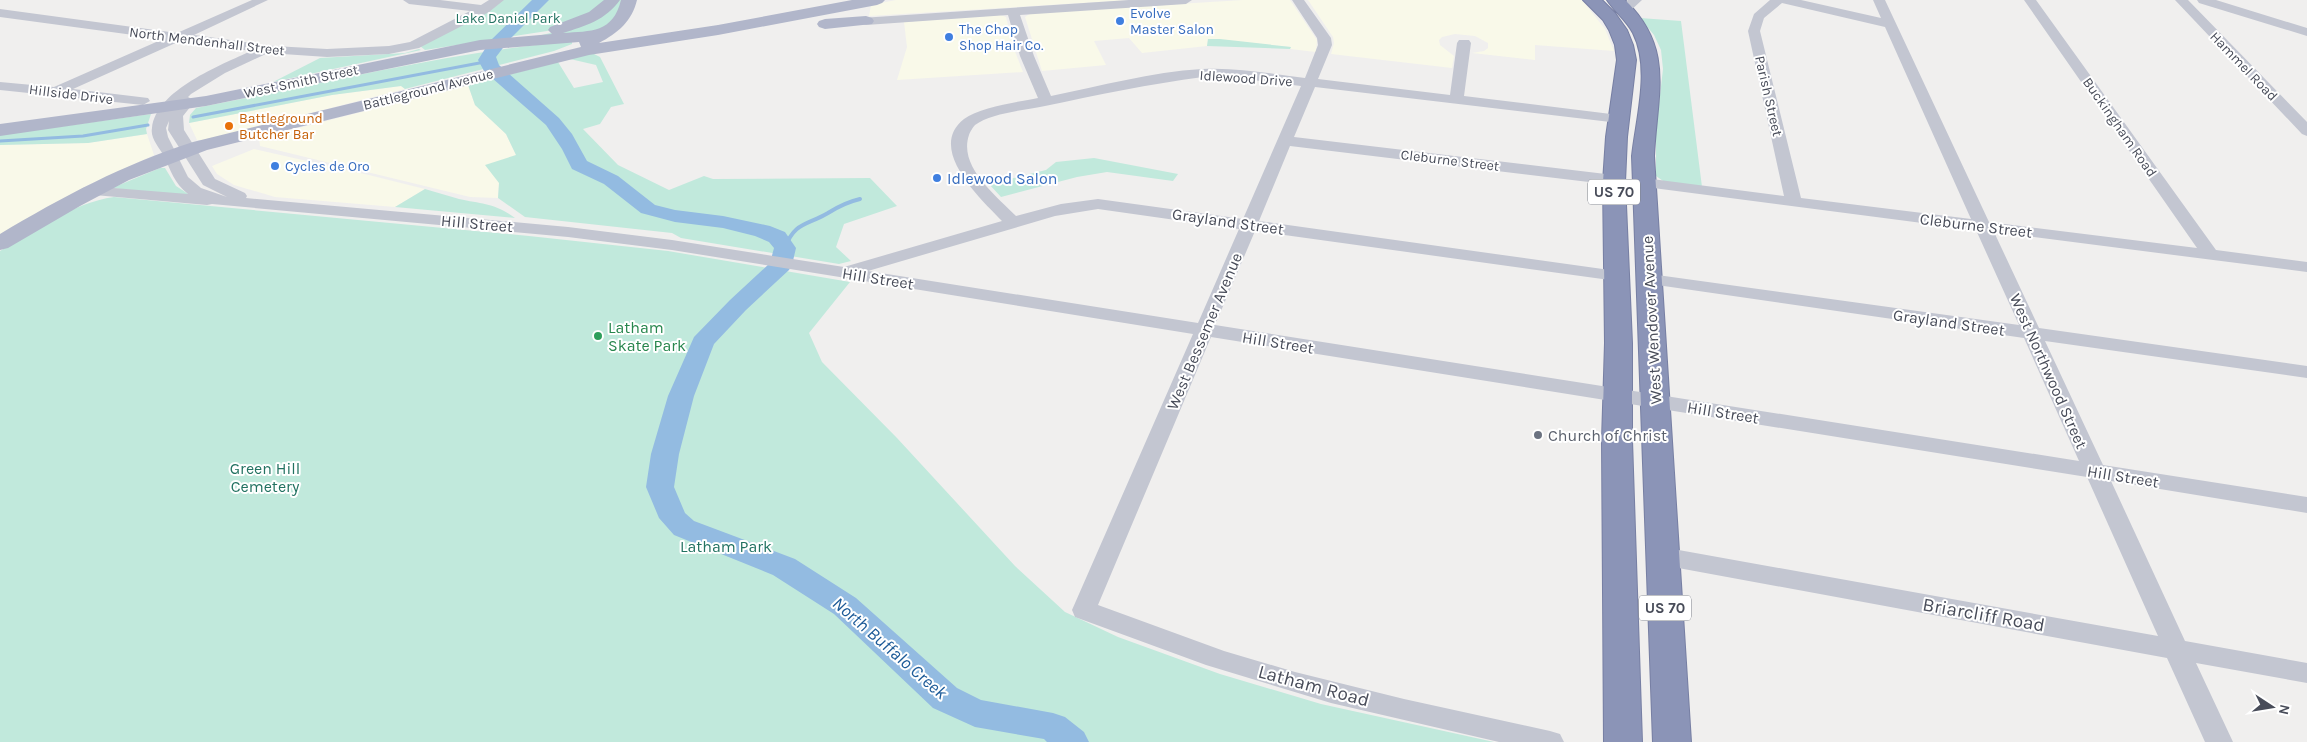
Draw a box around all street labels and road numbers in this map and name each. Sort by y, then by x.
street label: North Mendenhall Street [128,24,286,59]
street label: Hammel Road [2206,28,2281,105]
street label: Parish Street [1751,54,1786,138]
street label: West Smith Street [242,61,360,102]
street label: Battleground Avenue [361,65,495,114]
street label: Idlewood Drive [1199,67,1293,90]
street label: Buckingham Road [2079,74,2160,180]
street label: Hillside Drive [28,81,114,108]
street label: Cleburne Street [1400,146,1500,175]
road number: US 70 [1588,180,1640,204]
street label: Grayland Street [1171,204,1285,239]
street label: Cleburne Street [1919,209,2033,242]
street label: Hill Street [440,211,514,236]
street label: West Wendover Avenue [1638,235,1665,405]
street label: West Bessemer Avenue [1163,250,1246,413]
street label: Hill Street [841,263,915,294]
street label: West Northwood Street [2006,291,2091,452]
street label: Grayland Street [1892,305,2006,340]
street label: Hill Street [1241,327,1315,358]
street label: Hill Street [1686,397,1760,428]
street label: Hill Street [2086,461,2160,492]
street label: Briarcliff Road [1921,593,2047,637]
road number: US 70 [1639,596,1691,620]
street label: Latham Road [1256,661,1372,711]

